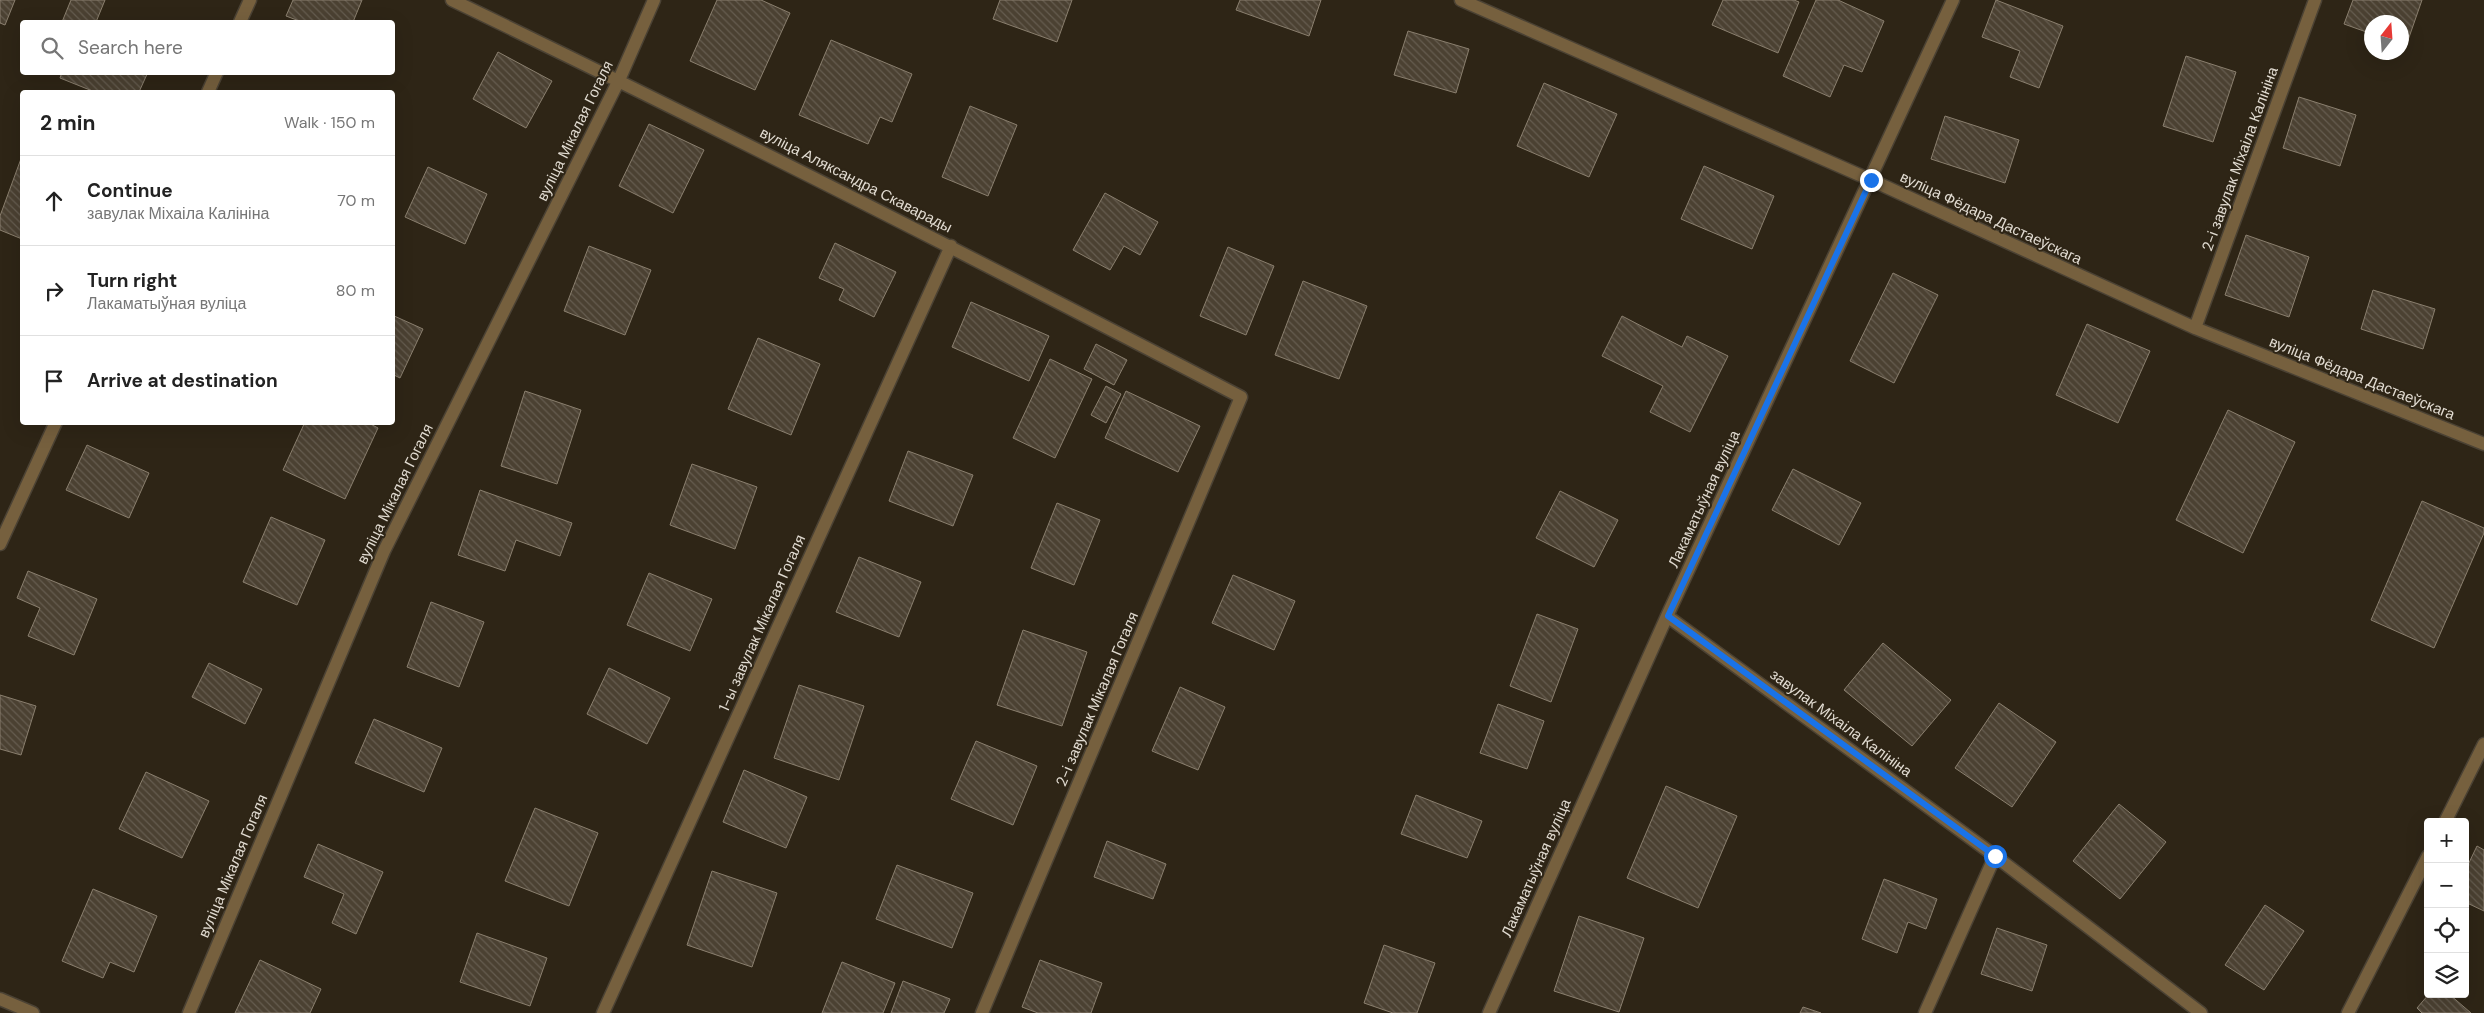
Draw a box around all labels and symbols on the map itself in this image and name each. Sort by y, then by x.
north arrow [2364,15,2409,60]
street label: вуліца Мікалая Гогаля [532,57,618,205]
street label: 2-і завулак Міхаіла Калініна [2197,63,2283,254]
street label: вуліца Аляксандра Скаварады [756,123,956,237]
street label: вуліца Фёдара Дастаеўскага [1897,167,2086,269]
route end [1860,169,1883,192]
street label: вуліца Фёдара Дастаеўскага [2266,332,2458,425]
street label: вуліца Мікалая Гогаля [352,420,438,568]
street label: Лакаматыўная вуліца [1663,426,1745,571]
street label: 1-ы завулак Мікалая Гогаля [714,532,810,714]
street label: 2-і завулак Мікалая Гогаля [1051,609,1143,789]
street label: завулак Міхаіла Калініна [1766,665,1917,782]
street label: вуліца Мікалая Гогаля [194,791,272,941]
street label: Лакаматыўная вуліца [1496,795,1576,940]
route start [1984,845,2007,868]

